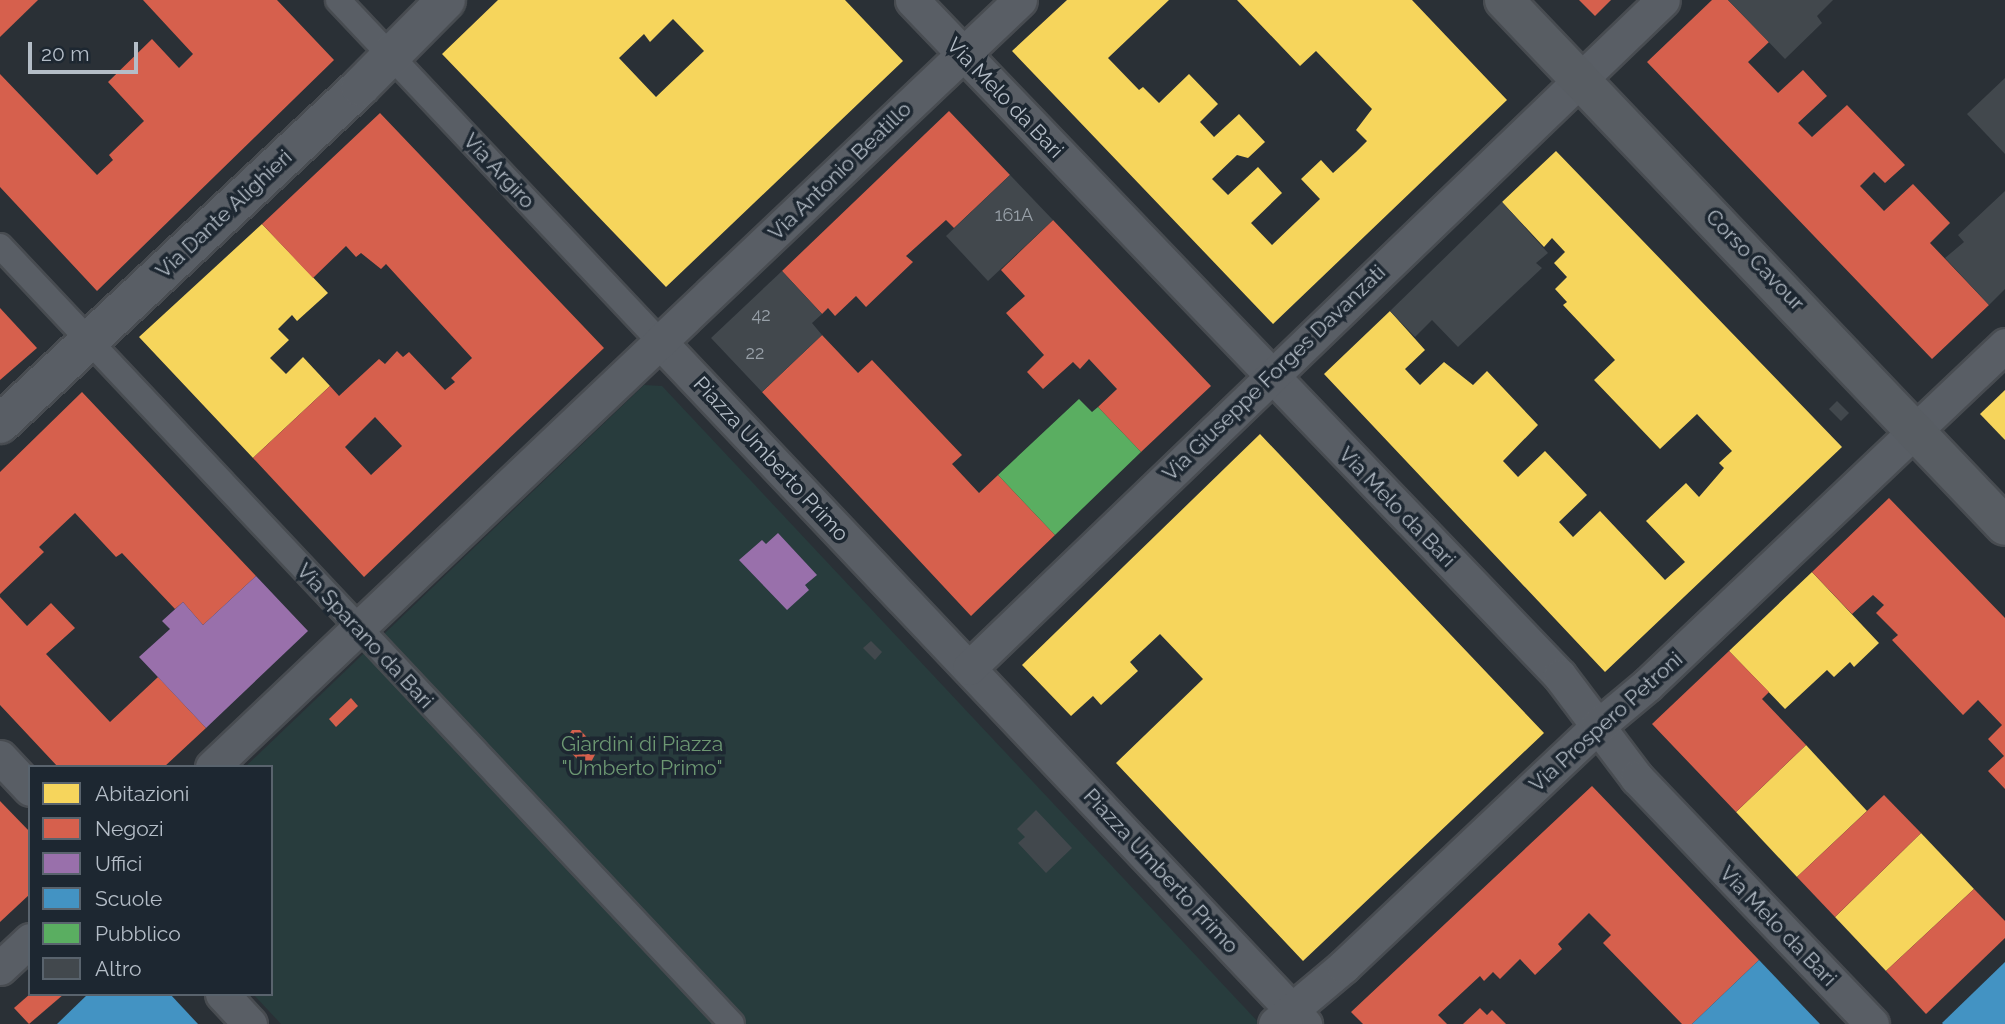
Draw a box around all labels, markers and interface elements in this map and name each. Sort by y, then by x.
scale bar [32,28,142,72]
street label: Via Melo da Bari [941,33,1069,163]
text: 20 m [41,41,89,66]
street label: Via Antonio Beatillo [763,96,917,246]
street label: Via Argiro [458,128,540,214]
street label: Via Dante Alighieri [151,144,297,284]
house number: 161A [995,204,1033,226]
street label: Corso Cavour [1700,204,1810,316]
street label: Via Giuseppe Forges Davanzati [1157,260,1391,486]
house number: 42 [751,304,771,326]
house number: 22 [746,342,764,364]
street label: Piazza Umberto Primo [688,372,854,546]
street label: Via Melo da Bari [1333,442,1461,572]
street label: Via Sparano da Bari [291,558,439,714]
street label: Via Prospero Petroni [1524,647,1688,797]
park label: Giardini di Piazza "Umberto Primo" [561,731,723,781]
legend [28,765,273,996]
text: Abitazioni [95,781,189,806]
street label: Piazza Umberto Primo [1078,784,1244,958]
text: Negozi [95,816,164,841]
text: Uffici [95,851,142,876]
street label: Via Melo da Bari [1714,861,1842,991]
text: Scuole [95,886,162,911]
text: Pubblico [95,921,181,946]
text: Altro [95,956,141,981]

